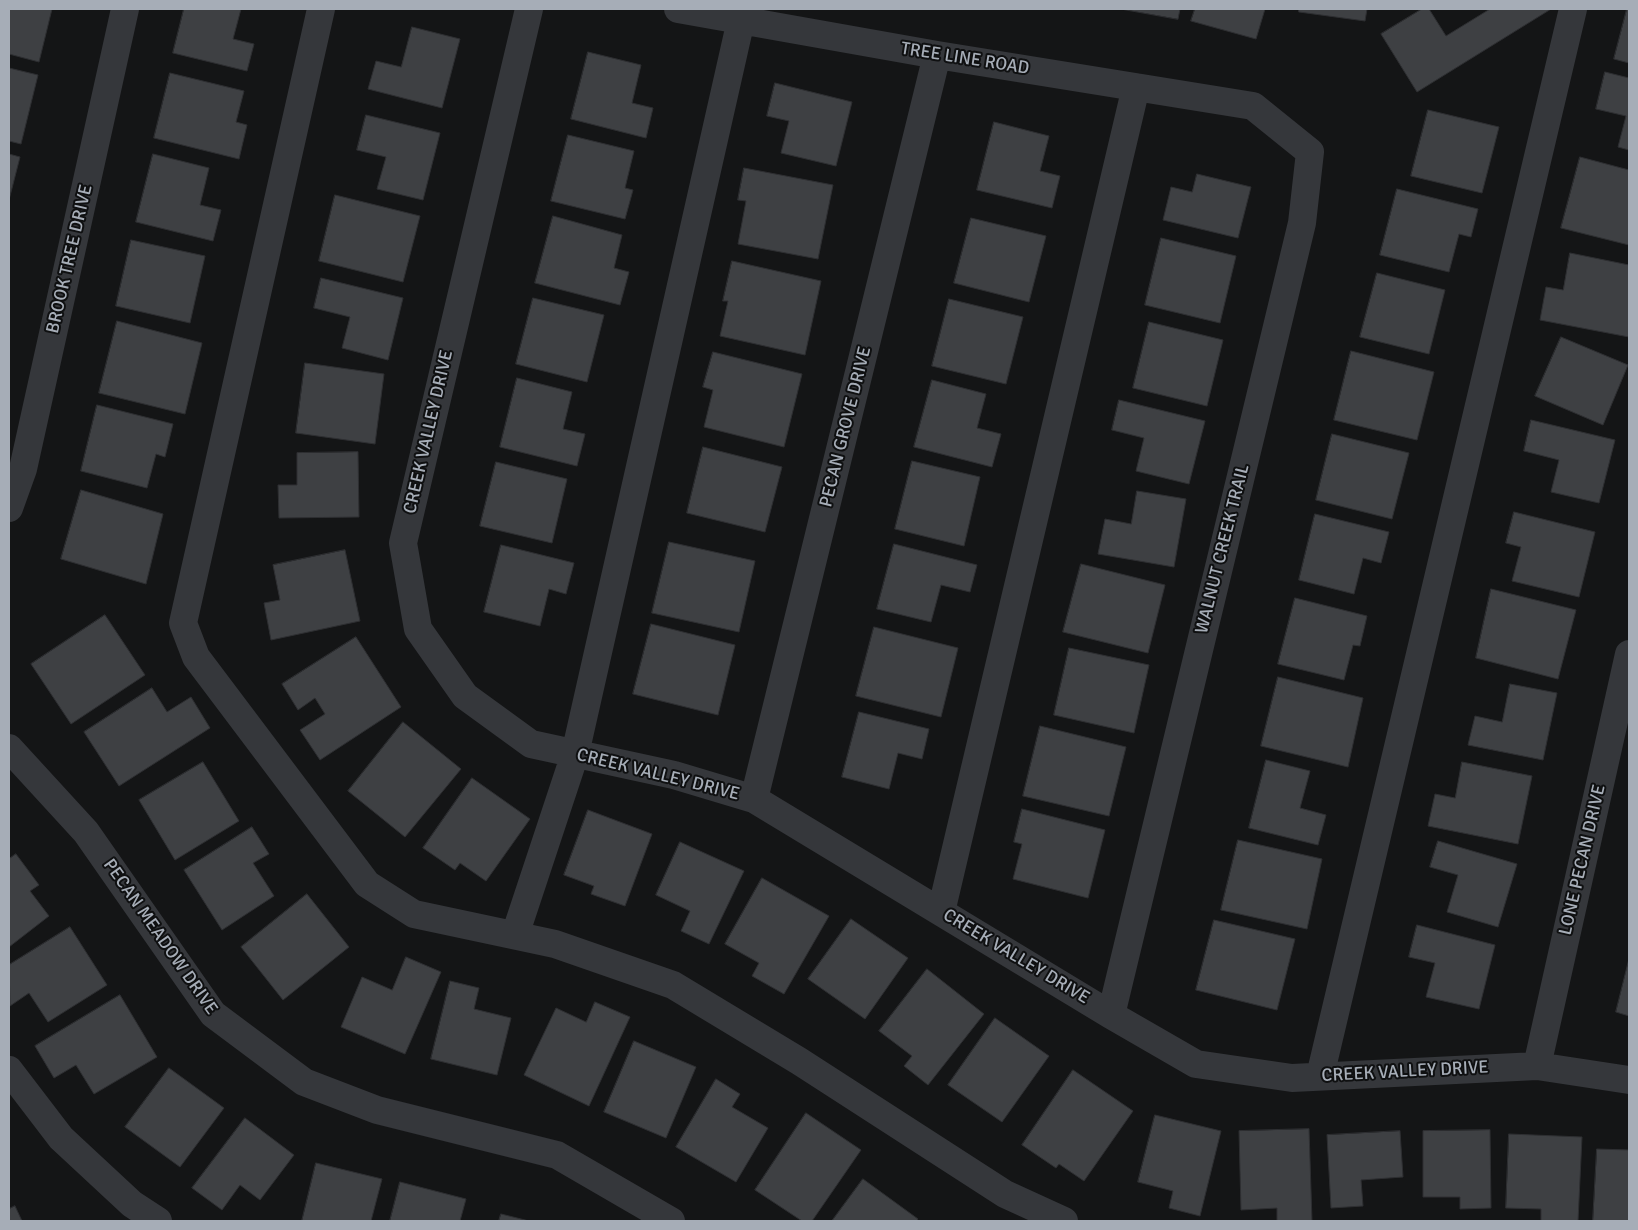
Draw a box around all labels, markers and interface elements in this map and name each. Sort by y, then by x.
street label: TREE LINE ROAD [899,38,1031,80]
street label: BROOK TREE DRIVE [42,182,98,336]
street label: PECAN GROVE DRIVE [816,344,876,510]
street label: CREEK VALLEY DRIVE [400,348,458,516]
street label: WALNUT CREEK TRAIL [1191,462,1255,636]
street label: CREEK VALLEY DRIVE [574,744,742,806]
street label: LONE PECAN DRIVE [1555,783,1611,937]
street label: PECAN MEADOW DRIVE [98,855,222,1019]
street label: CREEK VALLEY DRIVE [939,905,1093,1009]
street label: CREEK VALLEY DRIVE [1321,1057,1489,1087]

